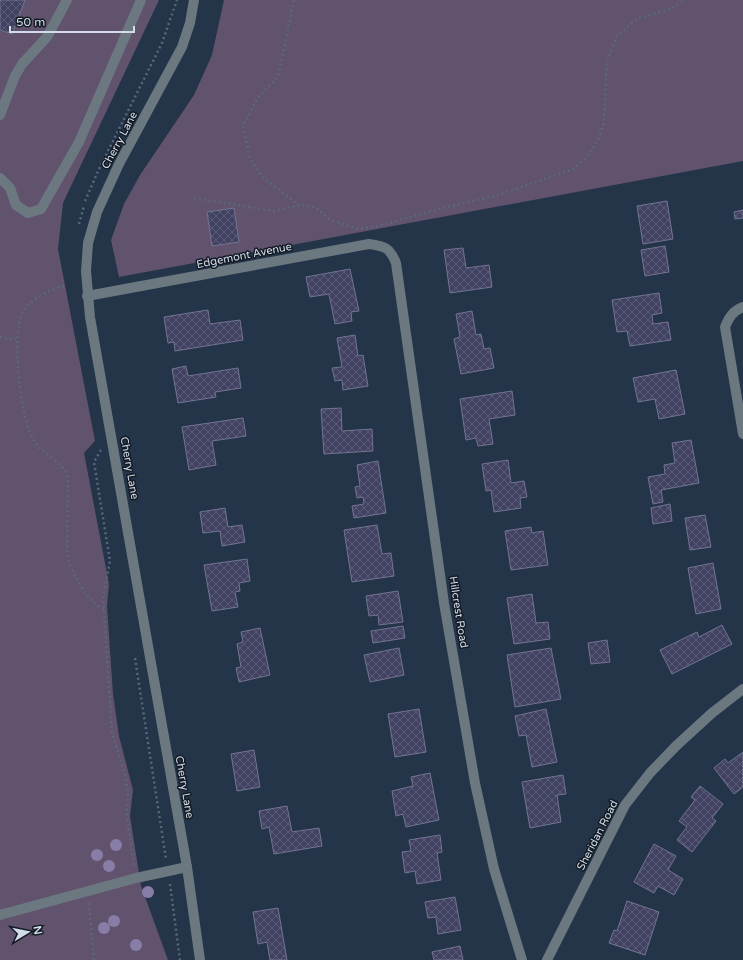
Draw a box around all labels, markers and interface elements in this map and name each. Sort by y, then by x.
scale bar [10,8,134,34]
text: 50 m [16,15,45,29]
street label: Cherry Lane [99,109,140,171]
street label: Edgemont Avenue [195,240,293,271]
street label: Cherry Lane [118,436,141,500]
street label: Hillcrest Road [446,575,471,649]
street label: Cherry Lane [173,755,196,819]
street label: Sheridan Road [574,798,621,872]
north arrow [8,912,48,952]
text: N [30,925,45,936]

